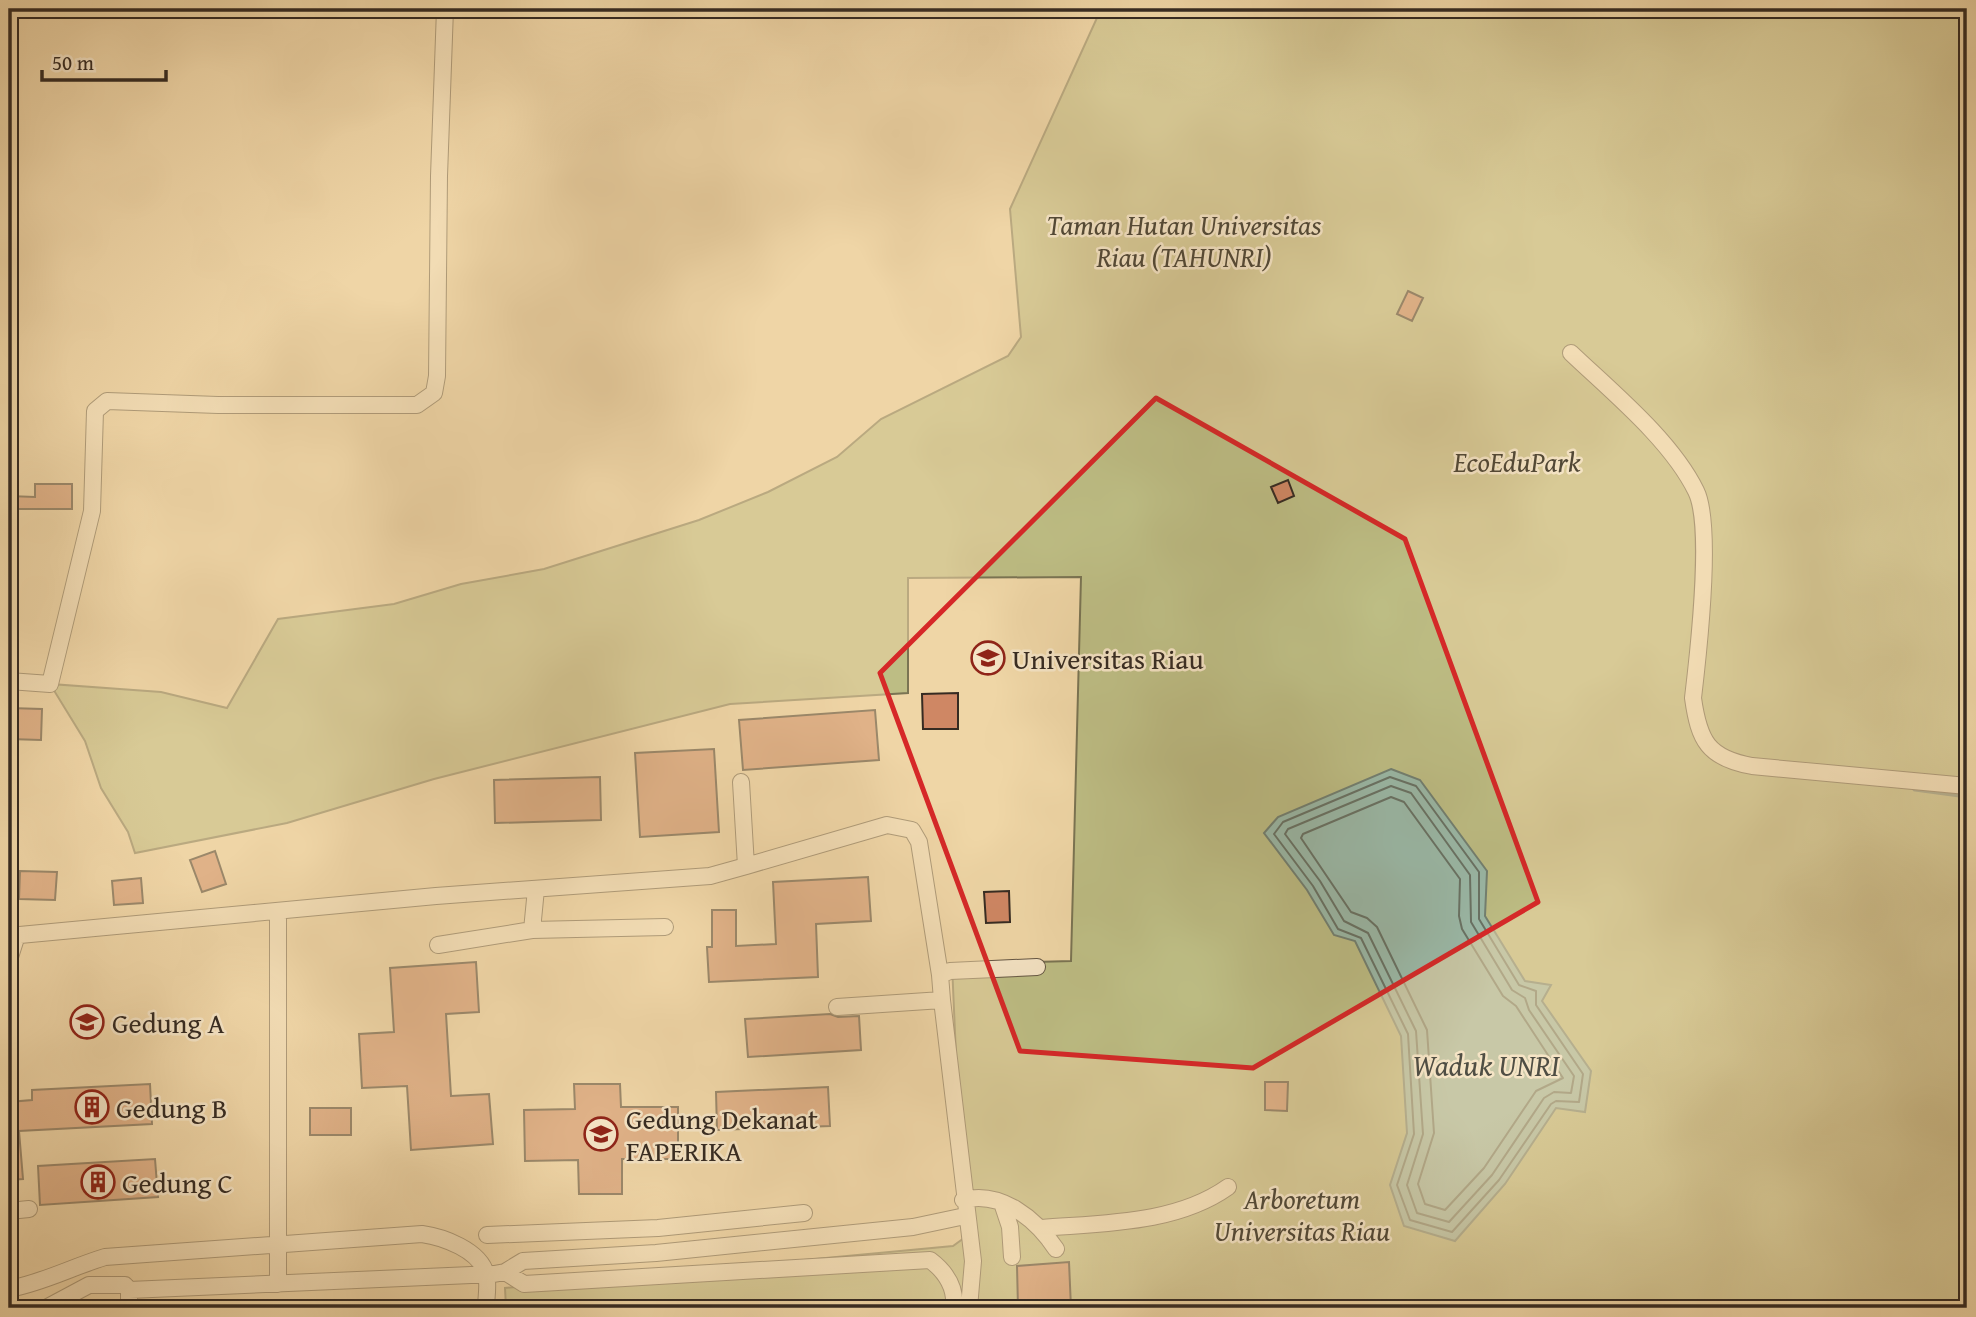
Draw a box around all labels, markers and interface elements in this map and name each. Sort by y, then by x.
scale bar [42,38,166,82]
text: 50 m [52,47,94,78]
park label: Taman Hutan Universitas Riau (TAHUNRI) [1047,204,1321,277]
park label: EcoEduPark [1452,441,1581,482]
place label: Universitas Riau [1012,638,1204,679]
school or university icon: Universitas Riau [969,639,1007,677]
place label: Gedung A [112,1002,225,1043]
school or university icon: Gedung A [68,1003,106,1041]
water label: Waduk UNRI [1413,1043,1561,1087]
place label: Gedung B [116,1087,227,1128]
building icon: Gedung B [73,1088,111,1126]
place label: Gedung Dekanat FAPERIKA [626,1098,818,1171]
school or university icon: Gedung Dekanat FAPERIKA [582,1115,620,1153]
place label: Gedung C [122,1162,233,1203]
building icon: Gedung C [79,1163,117,1201]
park label: Arboretum Universitas Riau [1214,1178,1390,1251]

